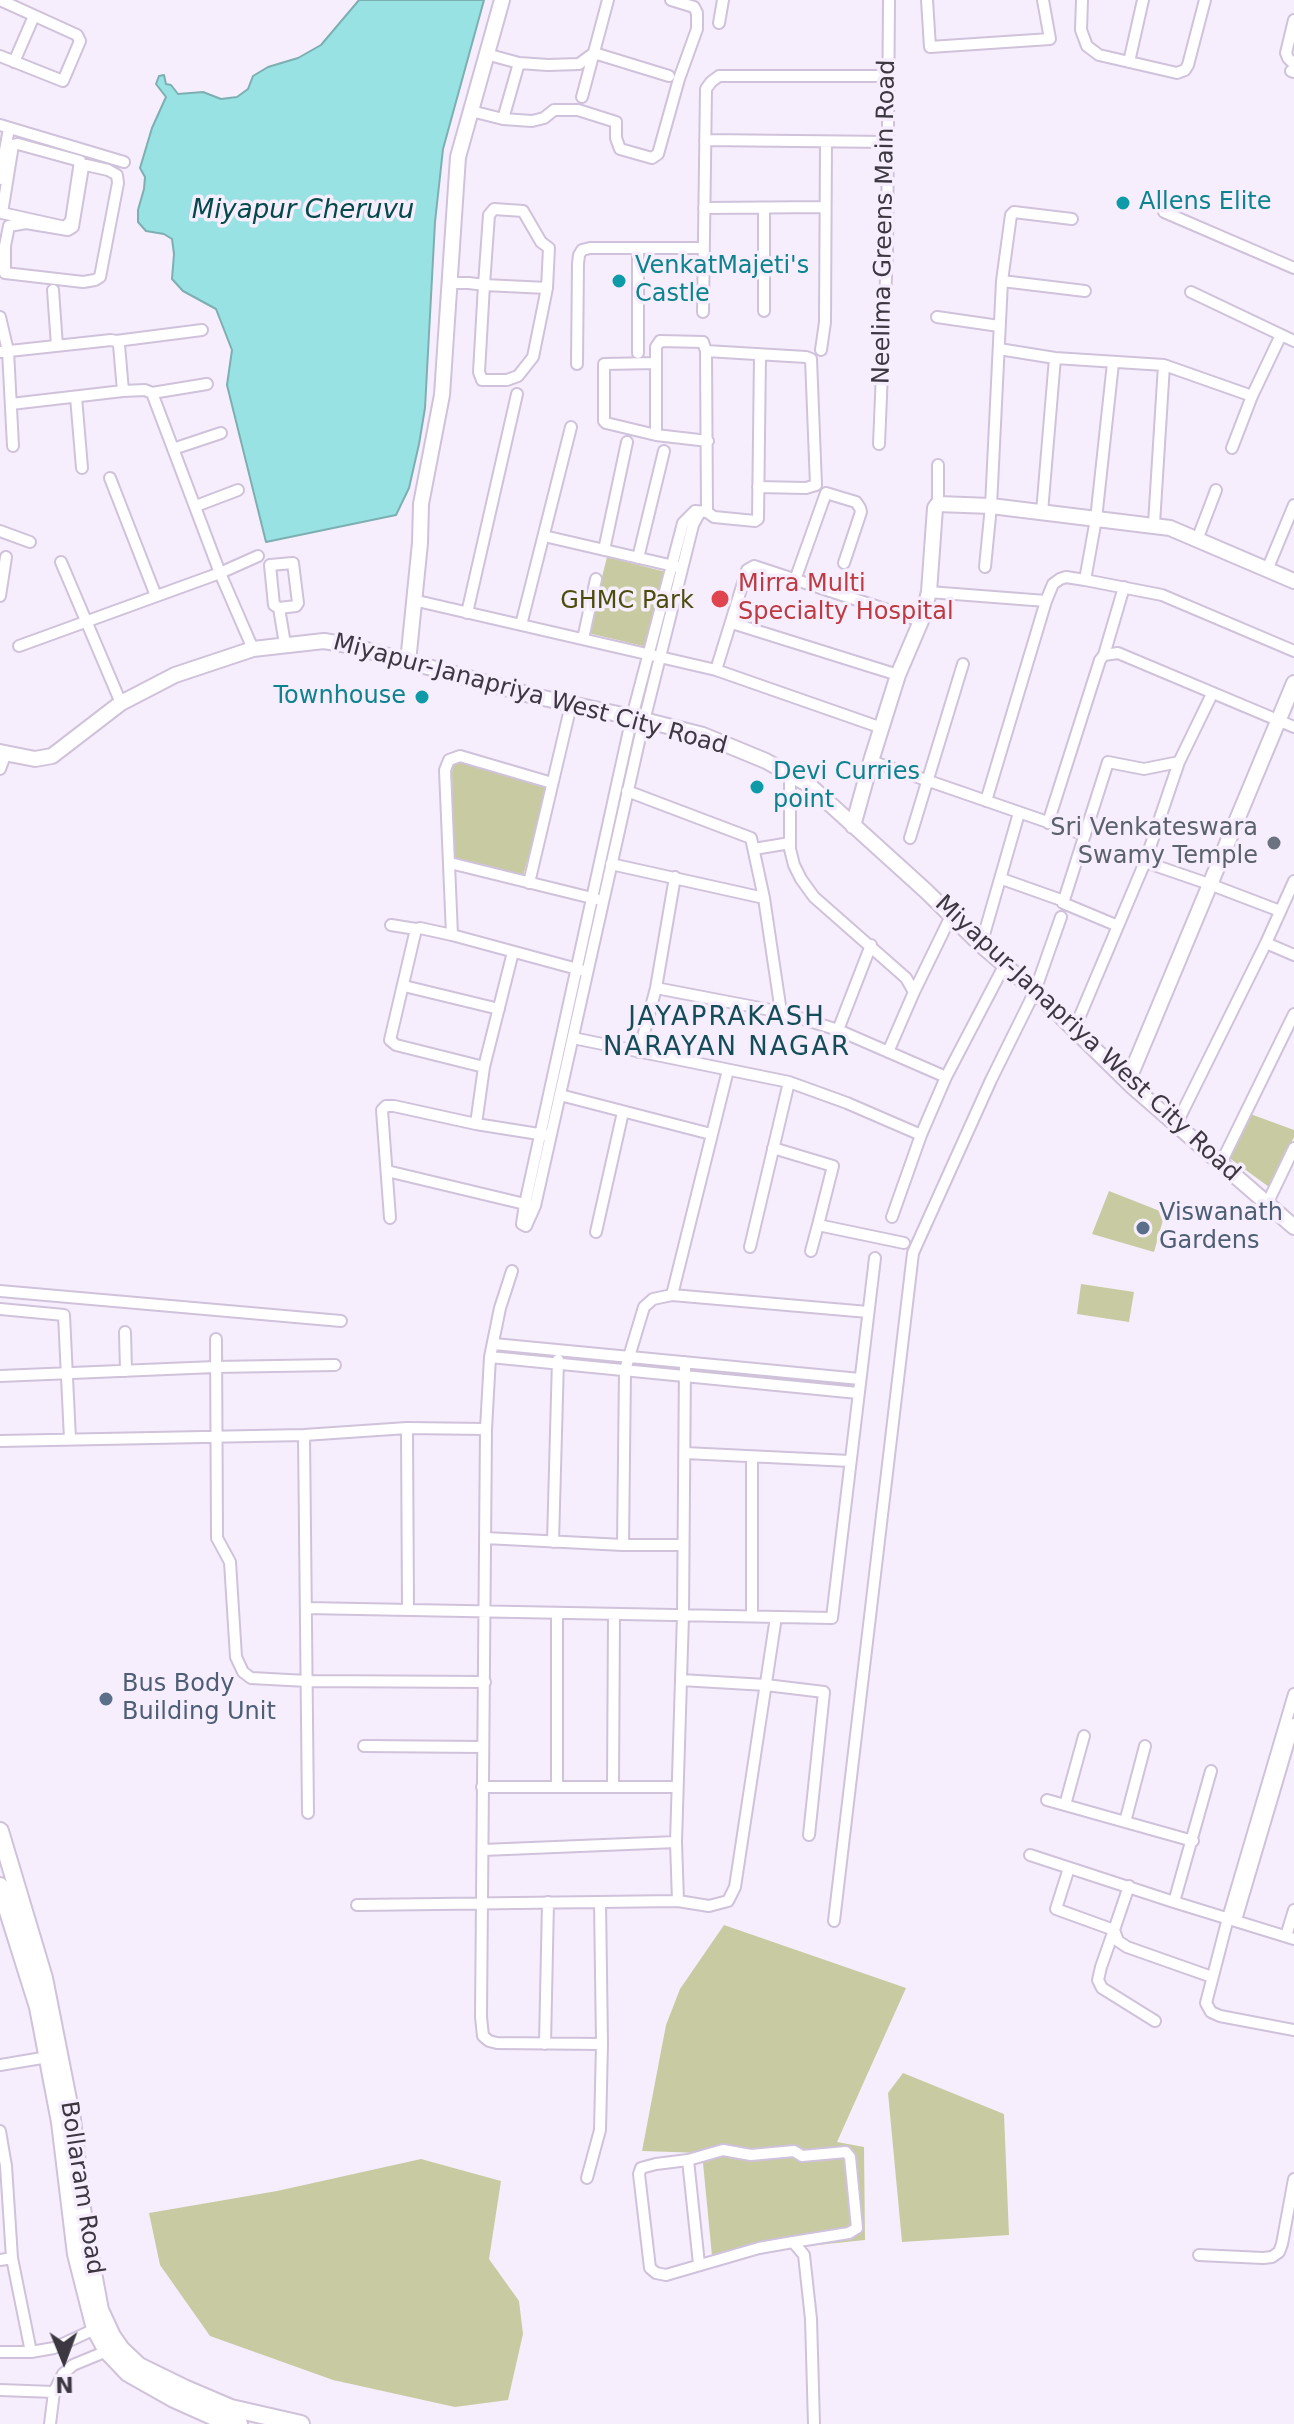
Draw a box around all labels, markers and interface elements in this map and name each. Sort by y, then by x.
street label: Neelima Greens Main Road [868,60,902,384]
place label: Allens Elite [1139,189,1272,217]
marker: Allens Elite [1114,194,1132,212]
water label: Miyapur Cheruvu [192,195,414,227]
place label: VenkatMajeti's Castle [635,253,809,309]
marker: VenkatMajeti's Castle [610,272,628,290]
place label: Mirra Multi Specialty Hospital [738,571,954,627]
park label: GHMC Park [560,588,694,616]
marker: Mirra Multi Specialty Hospital [709,588,731,610]
street label: Miyapur-Janapriya West City Road [330,628,730,762]
place label: Townhouse [274,683,406,711]
marker: Townhouse [413,688,431,706]
place label: Devi Curries point [773,759,920,815]
marker: Devi Curries point [748,778,766,796]
place label: Sri Venkateswara Swamy Temple [1050,815,1258,871]
marker: Sri Venkateswara Swamy Temple [1265,834,1283,852]
street label: Miyapur-Janapriya West City Road [928,890,1246,1188]
district label: JAYAPRAKASH NARAYAN NAGAR [603,1002,851,1064]
place label: Viswanath Gardens [1159,1200,1283,1256]
marker: Viswanath Gardens [1134,1219,1152,1237]
place label: Bus Body Building Unit [122,1671,276,1727]
marker: Bus Body Building Unit [97,1690,115,1708]
street label: Bollaram Road [53,2099,109,2277]
north arrow [24,2320,104,2400]
text: N [55,2372,74,2397]

